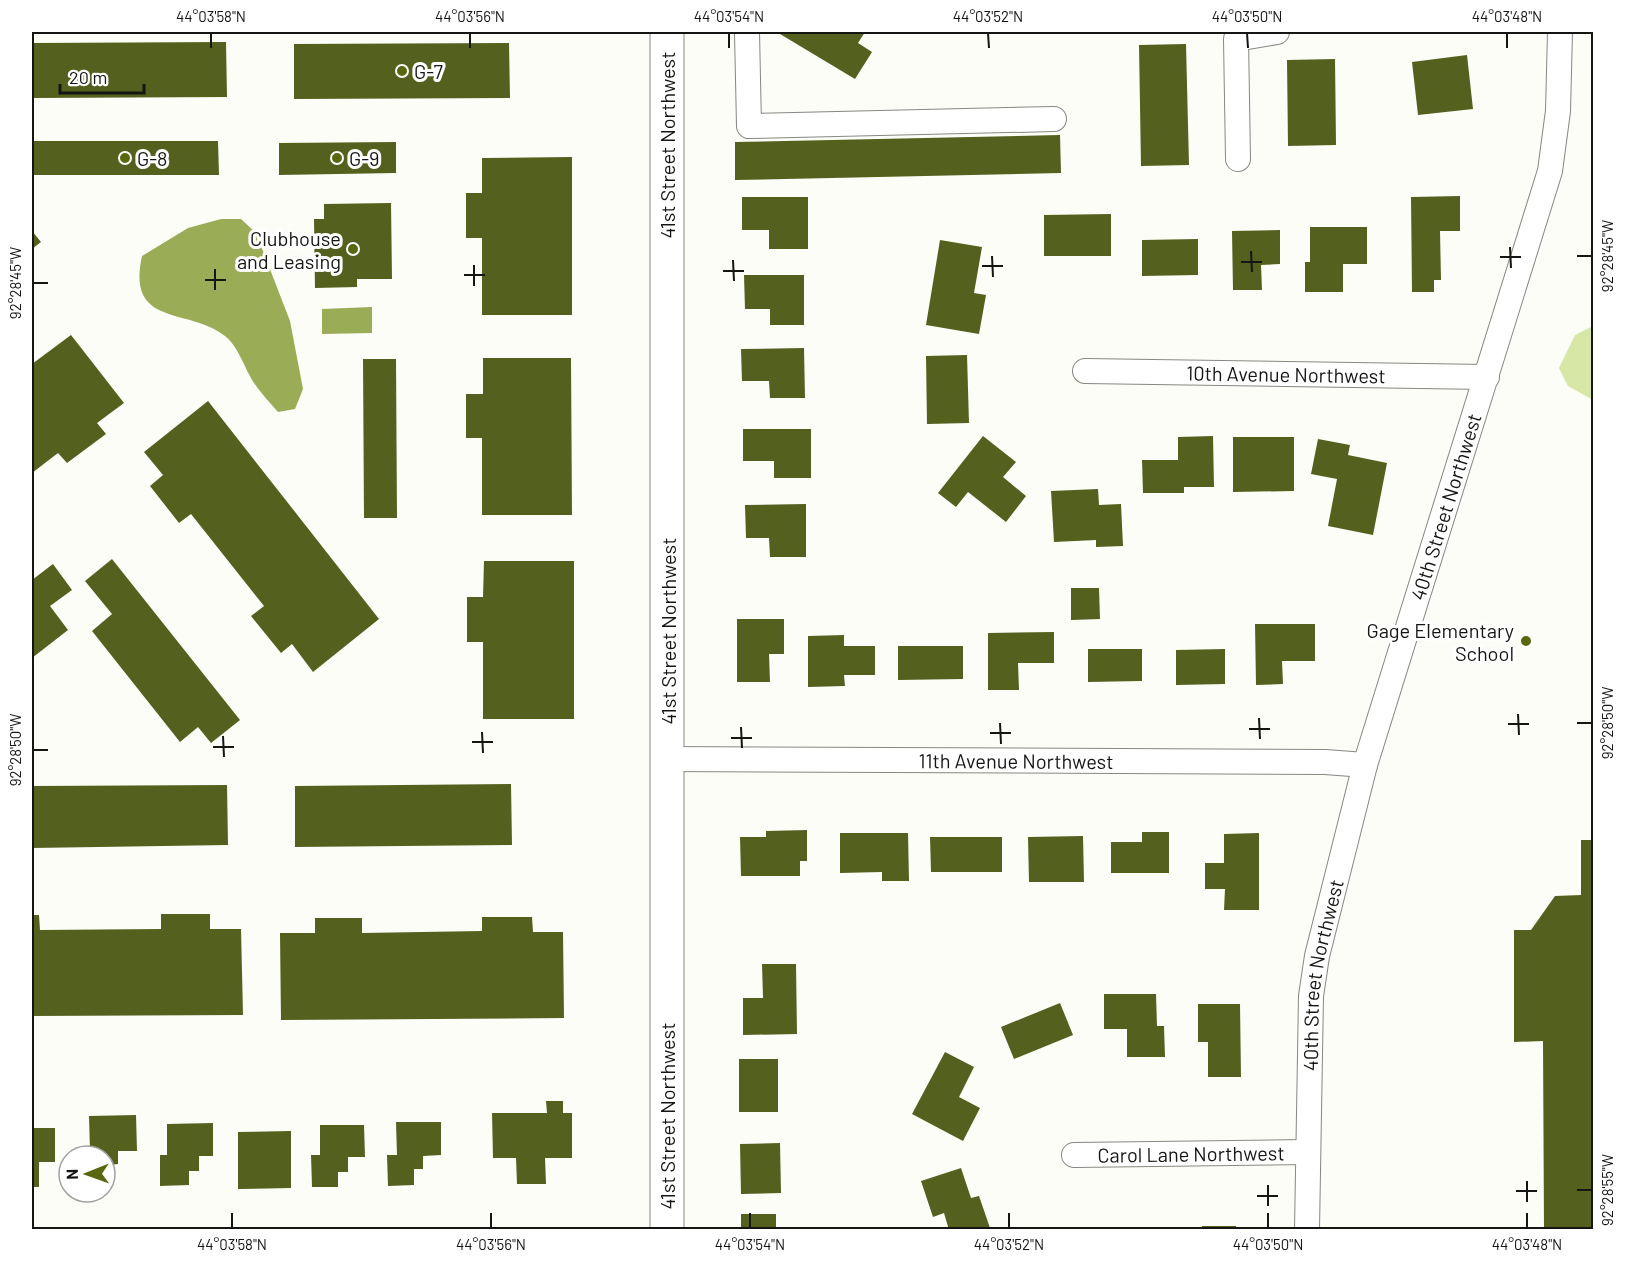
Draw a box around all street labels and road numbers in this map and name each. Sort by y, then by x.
street label: 41st Street Northwest [655,52,679,238]
street label: 10th Avenue Northwest [1186,361,1386,387]
street label: 40th Street Northwest [1405,410,1486,603]
street label: 41st Street Northwest [656,538,680,724]
street label: 11th Avenue Northwest [918,748,1114,773]
street label: 40th Street Northwest [1298,877,1348,1071]
street label: 41st Street Northwest [655,1023,679,1209]
street label: Carol Lane Northwest [1097,1140,1285,1167]

